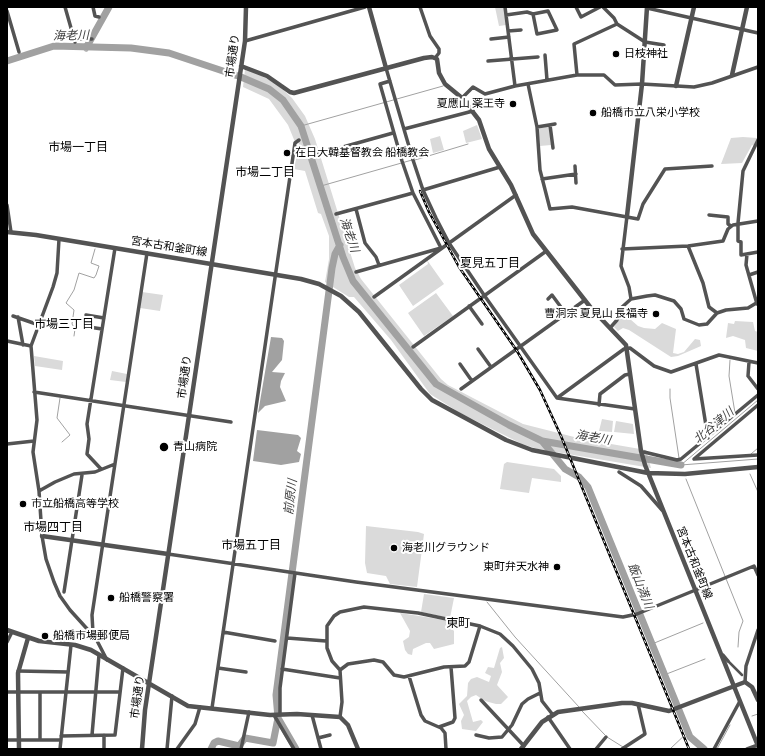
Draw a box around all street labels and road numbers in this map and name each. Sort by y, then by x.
street label: 市場通り [223,33,243,79]
street label: 宮本古和釜町線 [130,234,208,260]
street label: 市場通り [175,354,195,400]
street label: 宮本古和釜町線 [673,525,715,601]
street label: 市場通り [128,674,148,720]

